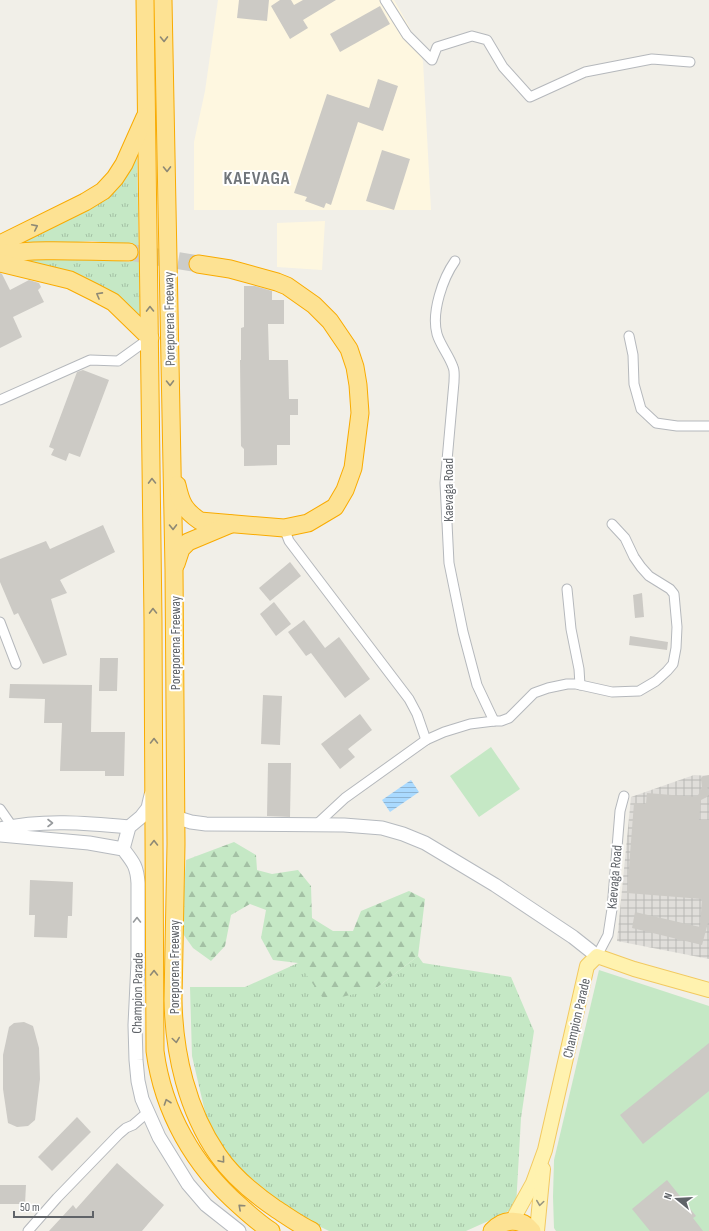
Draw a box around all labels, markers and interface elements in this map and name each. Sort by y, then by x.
one-way arrow [160,36,168,42]
one-way arrow [162,166,171,172]
district label: KAEVAGA [224,168,290,189]
one-way arrow [31,224,38,232]
street label: Poreporena Freeway [160,271,179,366]
one-way arrow [96,292,104,300]
one-way arrow [146,306,154,312]
one-way arrow [166,380,175,386]
street label: Kaevaga Road [440,458,457,522]
one-way arrow [147,478,156,484]
one-way arrow [169,524,177,530]
street label: Poreporena Freeway [167,595,184,690]
one-way arrow [149,608,157,614]
one-way arrow [150,738,158,744]
one-way arrow [47,819,53,827]
one-way arrow [150,840,158,846]
street label: Kaevaga Road [603,844,626,910]
one-way arrow [133,917,141,923]
street label: Poreporena Freeway [166,919,183,1014]
street label: Champion Parade [128,952,147,1034]
one-way arrow [150,970,158,976]
street label: Champion Parade [559,977,594,1060]
one-way arrow [171,1037,180,1043]
one-way arrow [163,1098,172,1105]
one-way arrow [217,1155,224,1162]
north arrow [657,1179,697,1219]
text: N [661,1191,675,1201]
scale bar [14,1193,93,1219]
text: 50 m [20,1200,40,1215]
one-way arrow [536,1200,545,1206]
one-way arrow [238,1205,245,1212]

